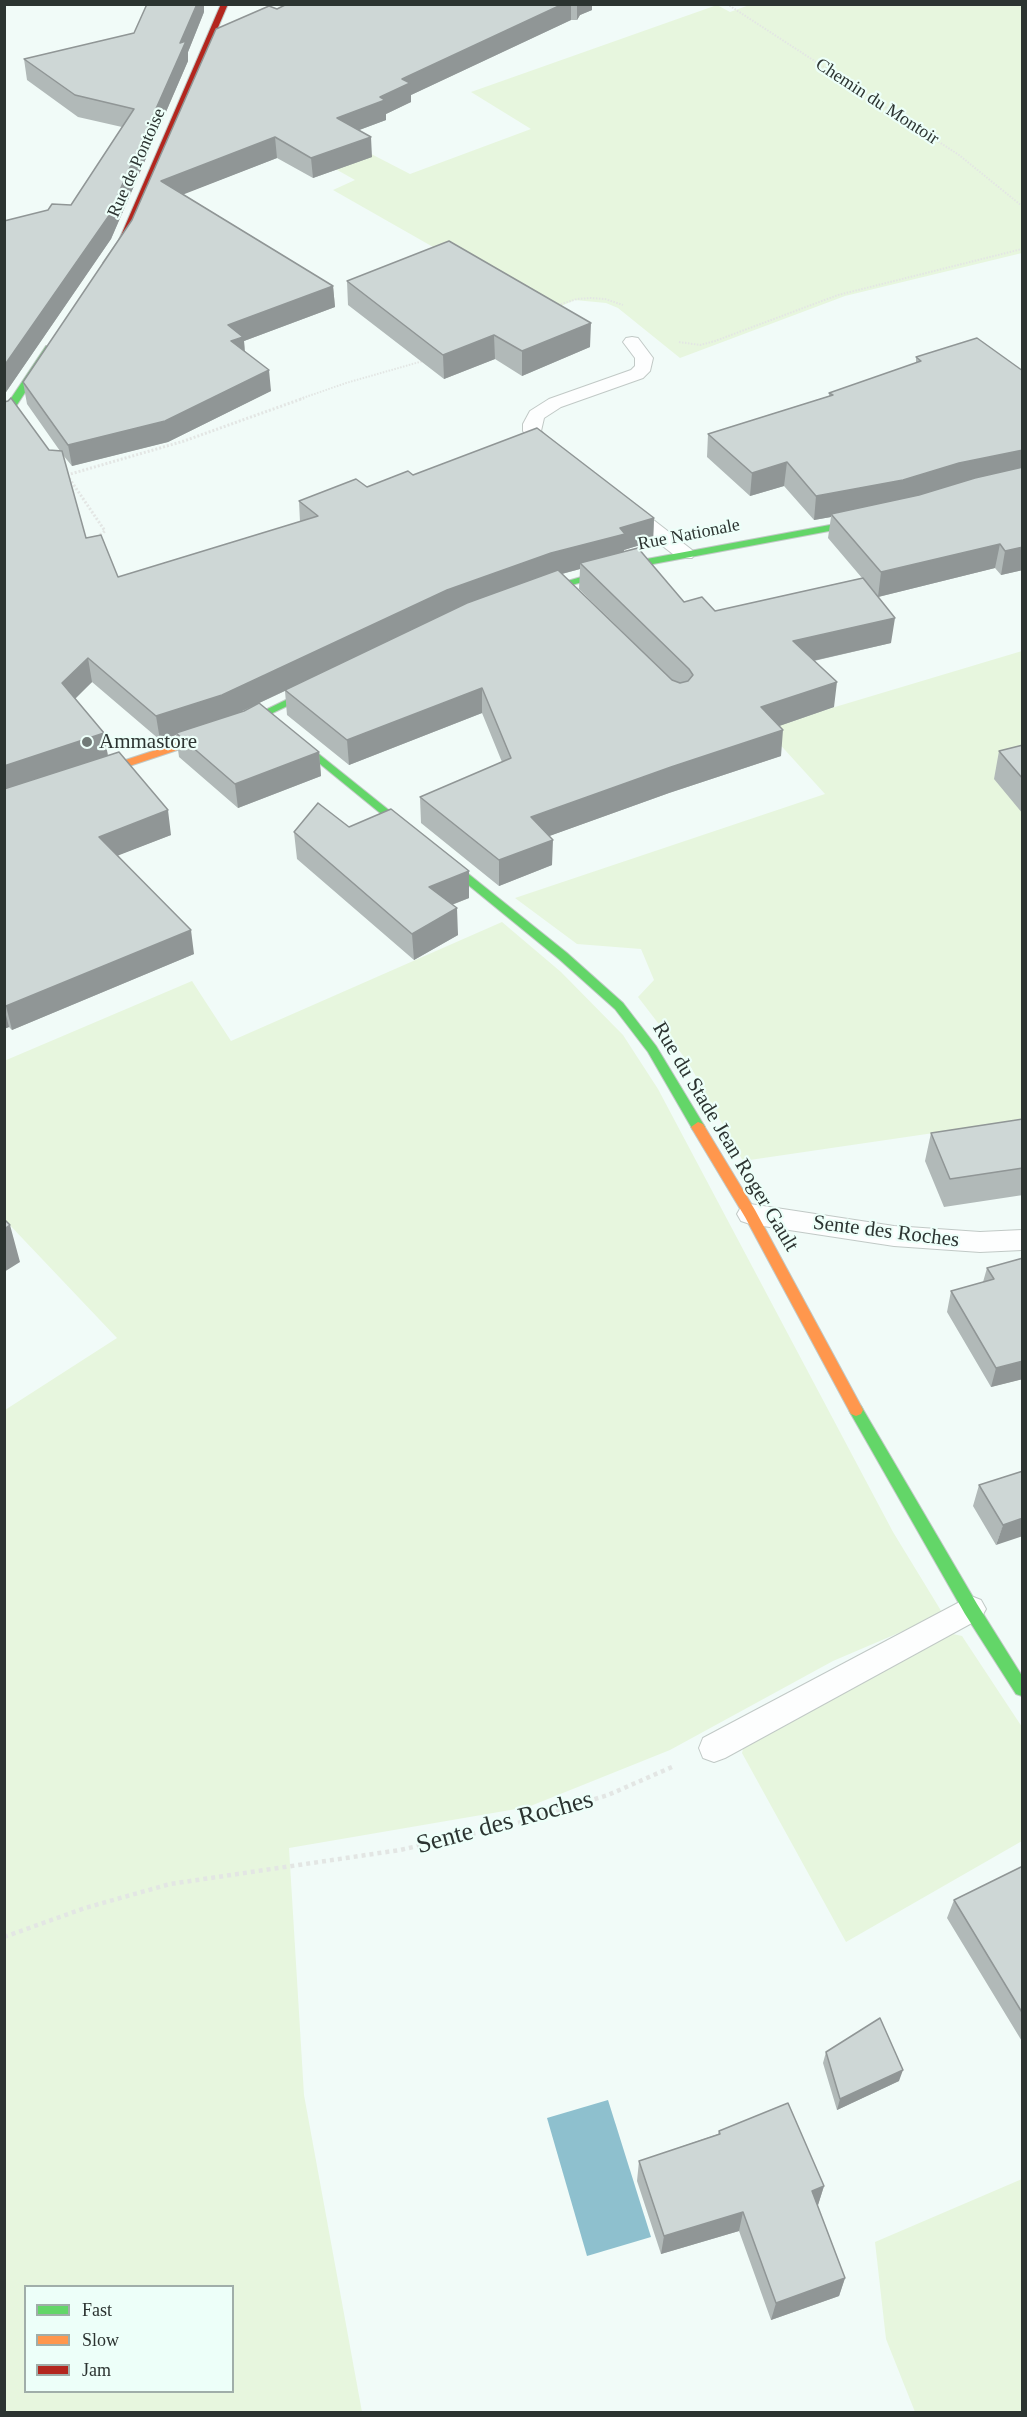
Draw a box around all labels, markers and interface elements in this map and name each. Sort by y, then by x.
street label: Chemin du Montoir [811,54,943,150]
street label: Rue de Pontoise [103,105,171,221]
street label: Rue Nationale [636,515,742,555]
place label: Ammastore [99,729,197,755]
marker: Ammastore [80,735,94,749]
street label: Rue du Stade Jean Roger Gault [646,1018,804,1256]
street label: Sente des Roches [812,1211,960,1253]
street label: Sente des Roches [413,1784,597,1862]
legend [24,2285,234,2393]
text: Fast [82,2300,112,2320]
text: Slow [82,2330,119,2350]
text: Jam [82,2360,111,2380]

